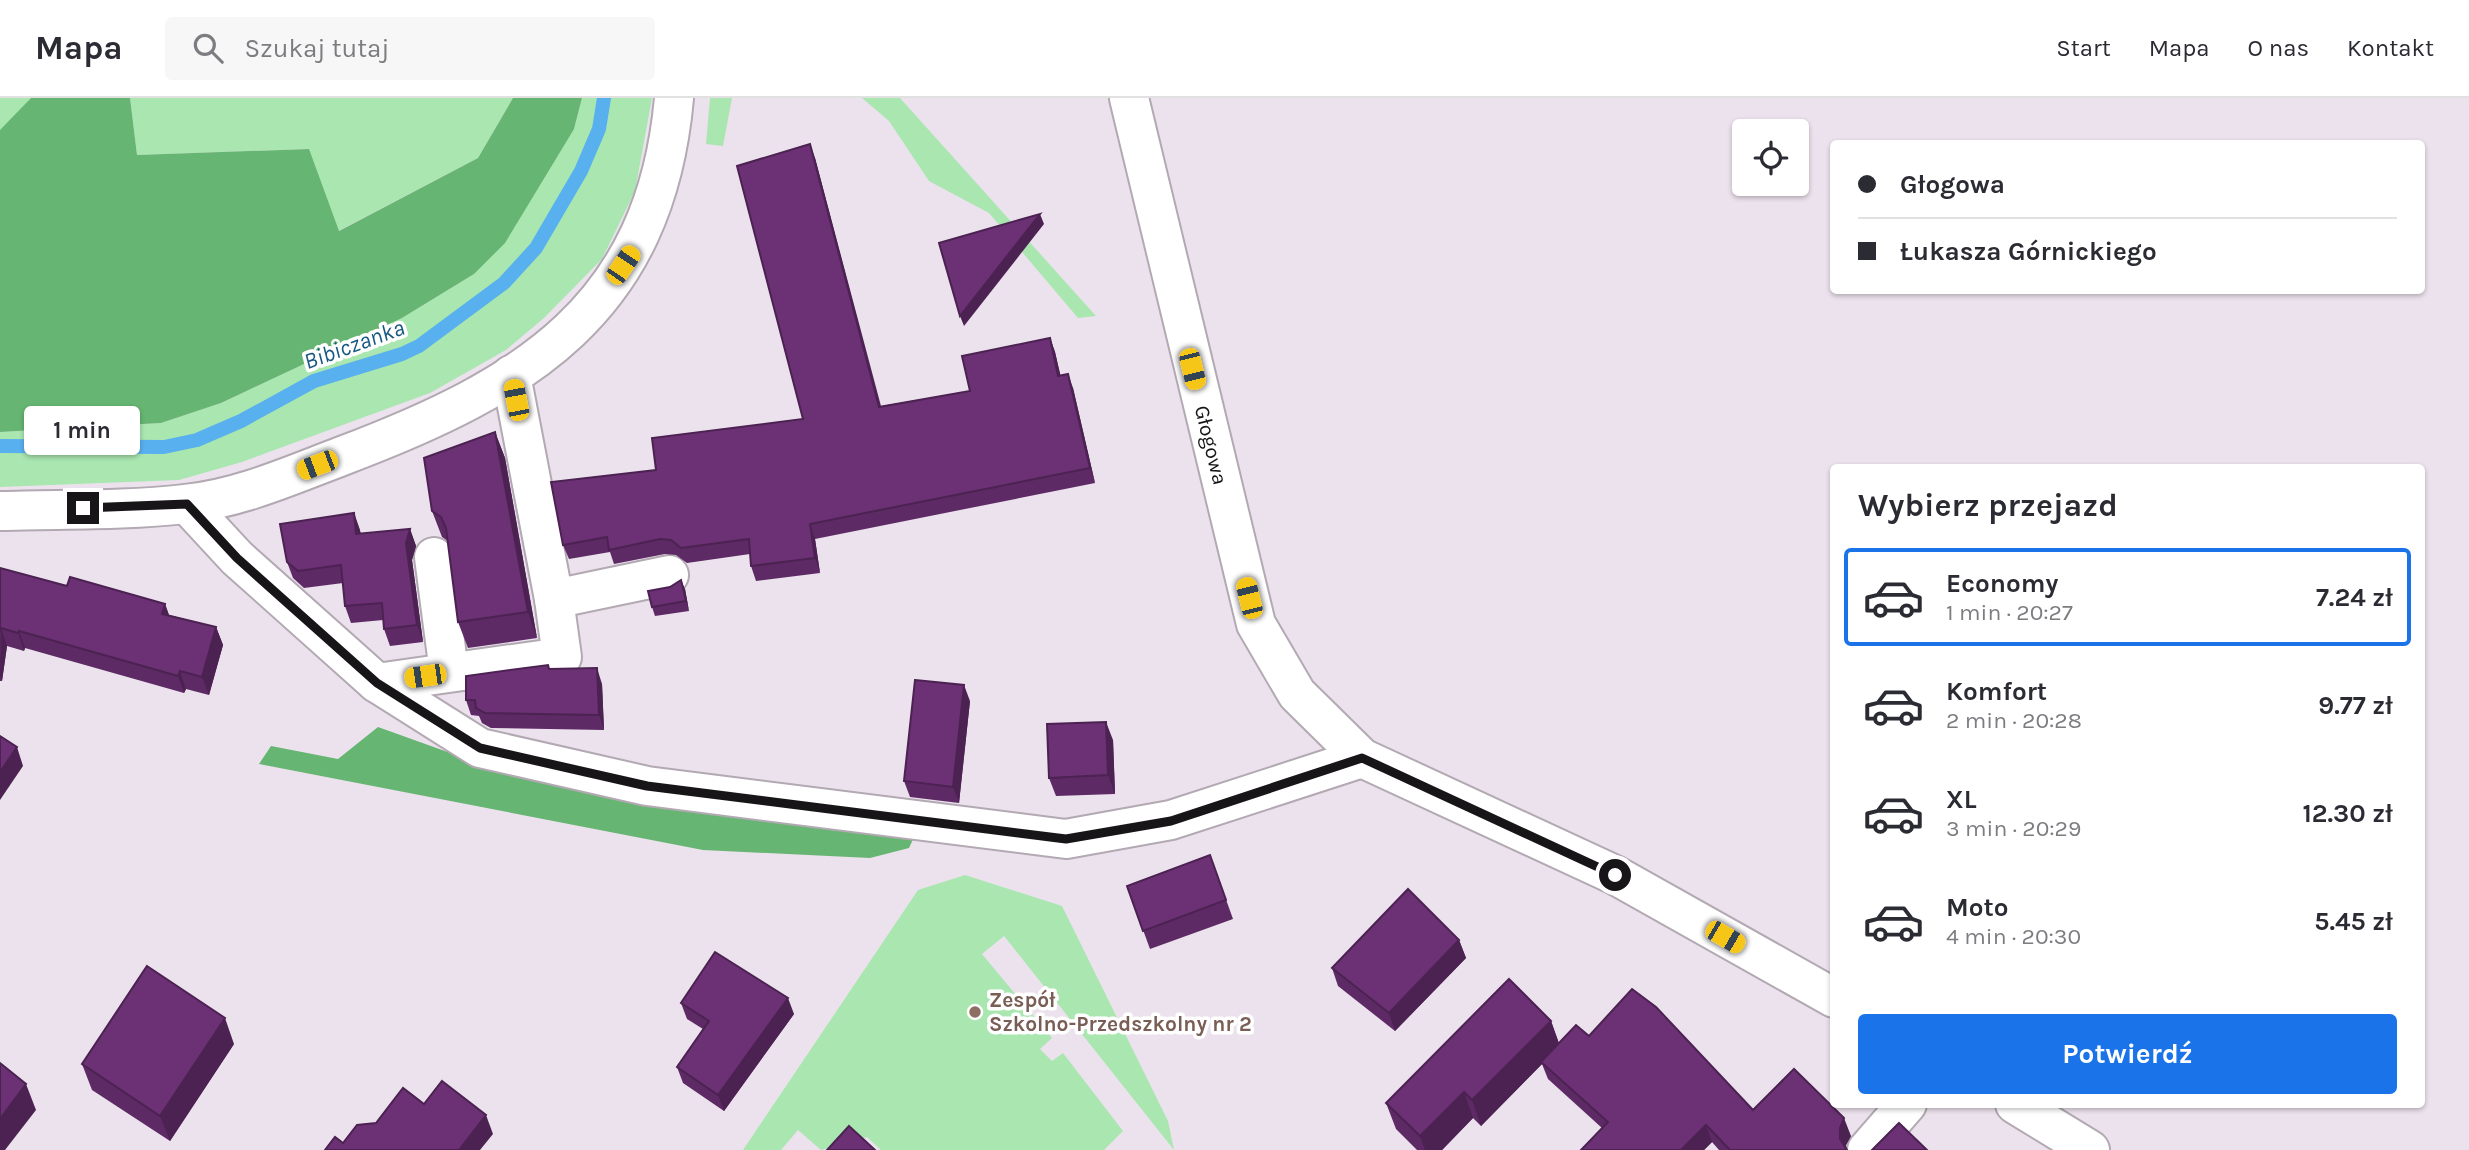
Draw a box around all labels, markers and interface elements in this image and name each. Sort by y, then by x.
search box [165,17,655,80]
text: Mapa [35,29,123,67]
icon: search [189,29,227,67]
text: Szukaj tutaj [245,33,389,64]
text: Start [2056,34,2111,62]
text: Mapa [2149,34,2210,62]
text: O nas [2248,34,2309,62]
text: Kontakt [2347,34,2434,62]
map controls [1732,119,1809,196]
button: locate [1732,119,1809,196]
text: Głogowa [1900,169,2005,200]
text: Łukasza Górnickiego [1900,236,2157,267]
car [603,242,644,288]
water label: Bibiczanka [300,314,408,375]
car [1177,346,1208,392]
car [502,377,531,423]
street label: Głogowa [1190,403,1232,487]
callout: 1 min [25,406,141,456]
text: 1 min [53,417,111,444]
car [294,448,341,482]
text: Wybierz przejazd [1858,487,2118,524]
route end [67,492,99,524]
icon: car [1862,566,1925,629]
text: Economy [1946,568,2058,599]
car [1234,575,1265,621]
text: 7.24 zł [2316,582,2393,613]
text: 1 min · 20:27 [1946,599,2073,626]
car [403,663,448,689]
icon: car [1862,674,1925,737]
text: Komfort [1946,676,2047,707]
text: 9.77 zł [2318,690,2393,721]
text: 2 min · 20:28 [1946,707,2082,734]
icon: car [1862,782,1925,845]
text: XL [1946,784,1977,815]
text: 12.30 zł [2302,798,2393,829]
text: 3 min · 20:29 [1946,815,2081,842]
route start [1599,859,1631,891]
icon: car [1862,890,1925,953]
text: Moto [1946,892,2008,923]
text: 5.45 zł [2314,906,2393,937]
car [1702,917,1749,957]
text: 4 min · 20:30 [1946,923,2081,950]
place label: Zespół Szkolno-Przedszkolny nr 2 [989,988,1252,1036]
marker: Zespół Szkolno-Przedszkolny nr 2 [967,1004,983,1020]
button: Potwierdź [1858,1014,2397,1094]

